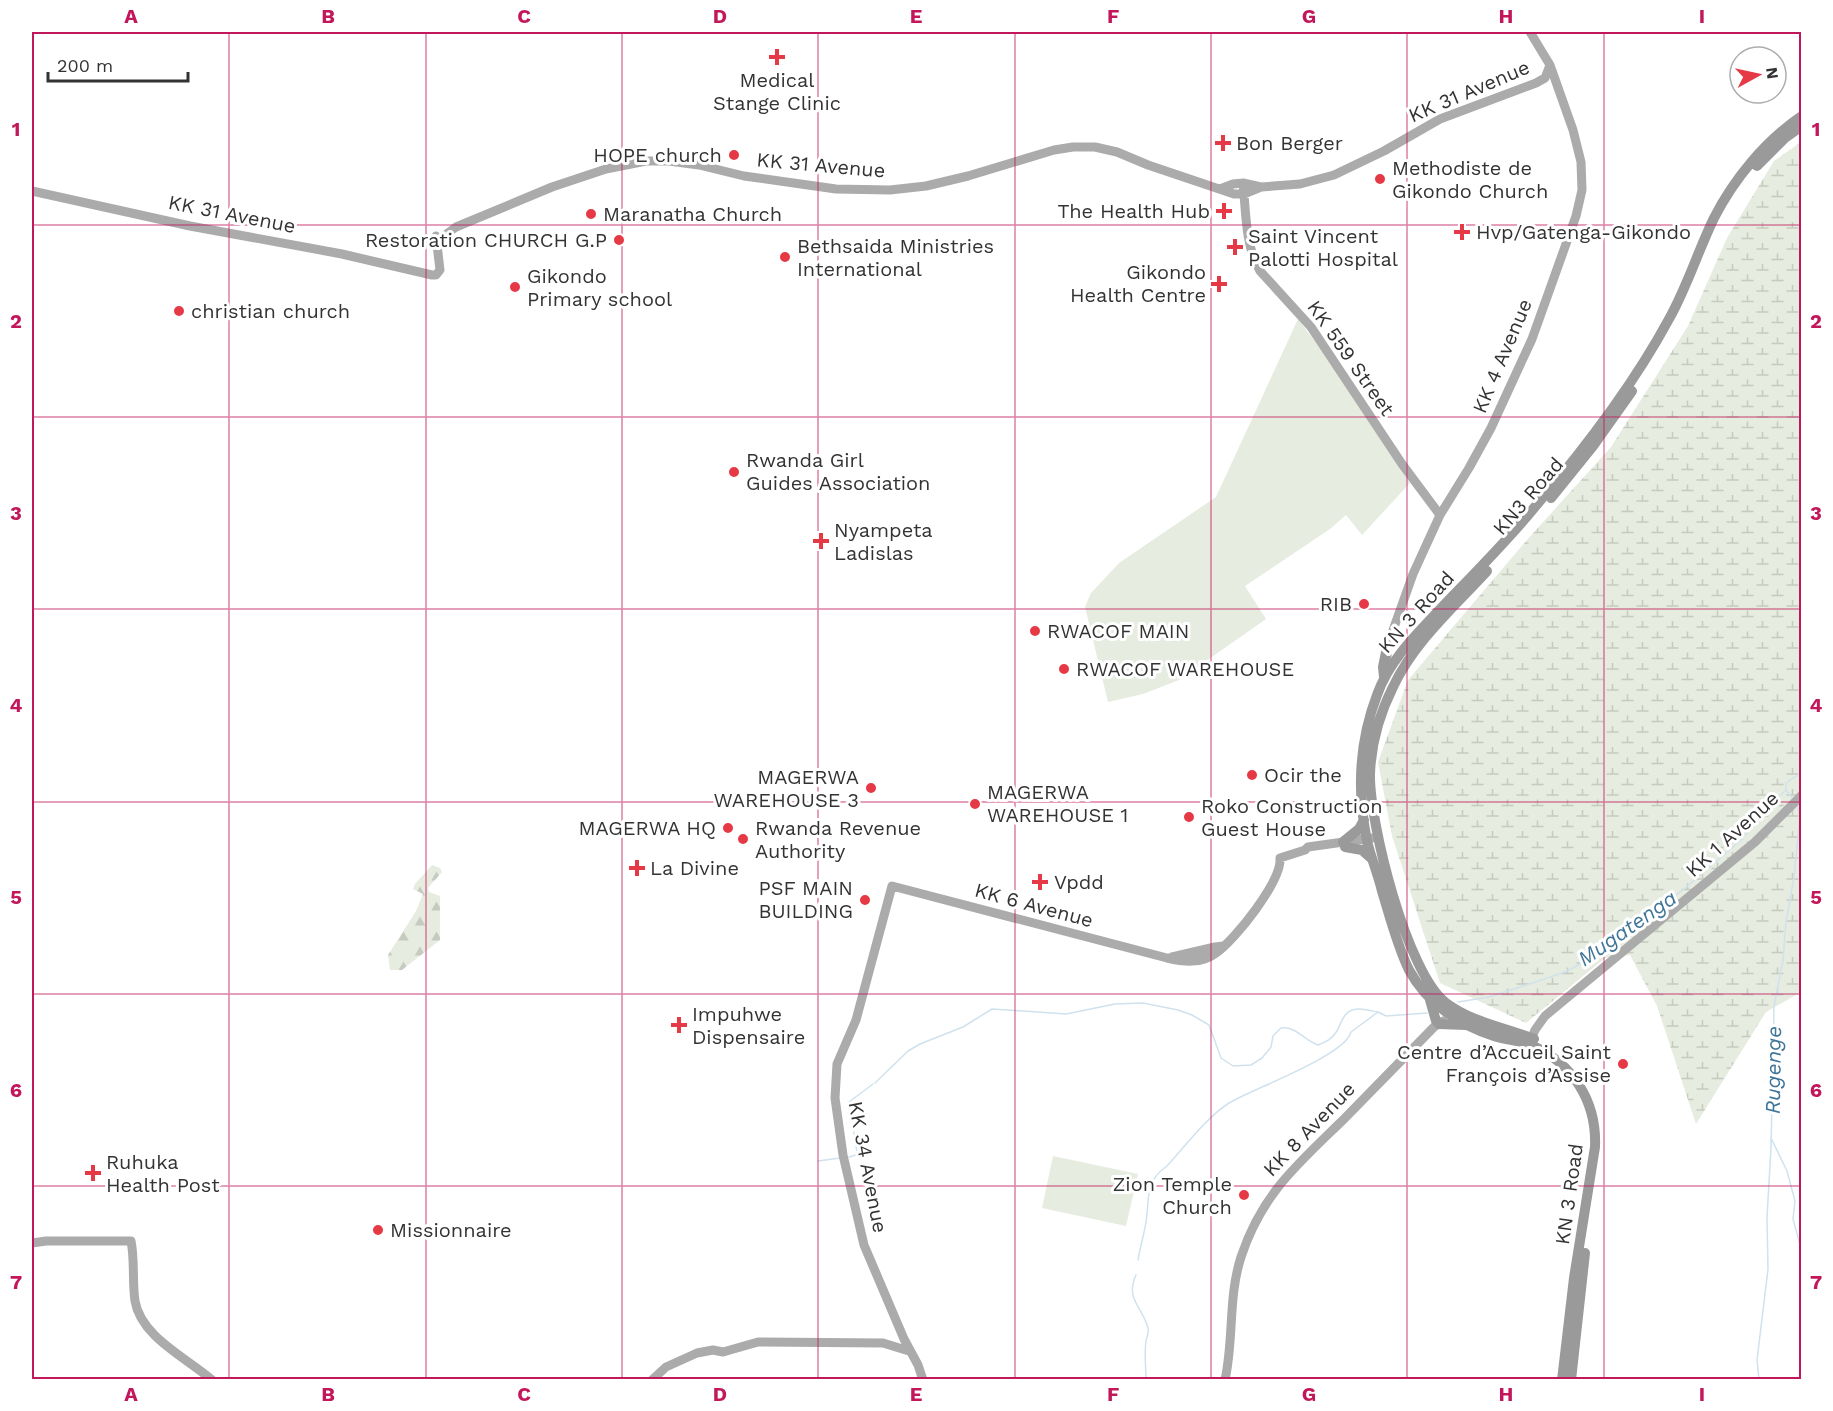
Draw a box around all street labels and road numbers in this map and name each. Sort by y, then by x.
street label: KK 31 Avenue [1405,55,1533,127]
street label: KK 31 Avenue [756,147,886,183]
street label: KK 31 Avenue [166,190,298,238]
street label: KK 4 Avenue [1467,295,1537,417]
street label: KK 559 Street [1302,296,1400,421]
street label: KN3 Road [1488,452,1568,540]
street label: KN 3 Road [1373,566,1459,658]
street label: KK 1 Avenue [1681,786,1783,882]
street label: KK 6 Avenue [972,878,1096,932]
street label: KK 8 Avenue [1258,1077,1360,1181]
street label: KK 34 Avenue [843,1099,893,1235]
street label: KN 3 Road [1550,1142,1588,1246]

